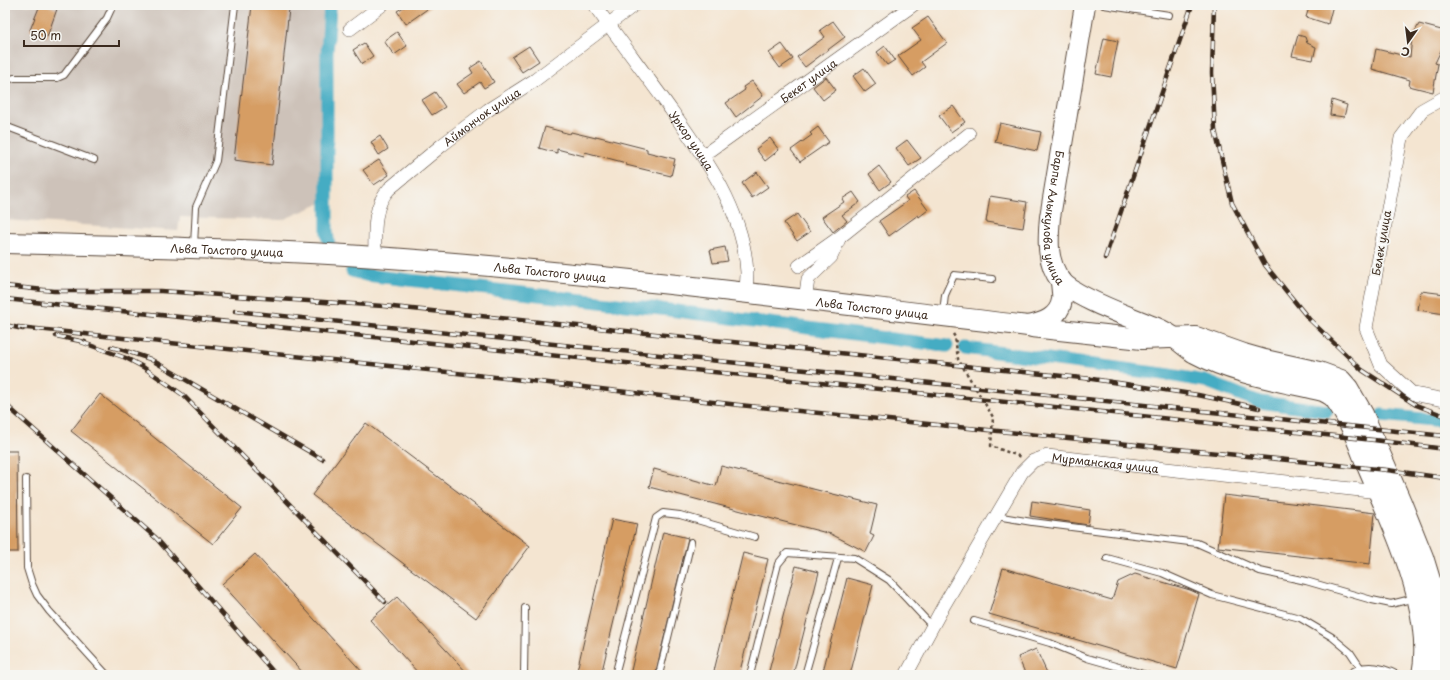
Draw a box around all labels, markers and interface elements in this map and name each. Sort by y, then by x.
scale bar [24,22,119,48]
north arrow [1388,22,1428,62]
text: 50 m [30,26,61,44]
text: С [1399,43,1412,61]
street label: Бекет улица [776,54,840,107]
street label: Аймончок улица [439,83,524,150]
street label: Уркор улица [666,107,718,173]
street label: Барпы Алыкулова улица [1040,150,1069,288]
street label: Белек улица [1367,209,1395,277]
street label: Льва Толстого улица [170,239,284,260]
street label: Льва Толстого улица [493,258,607,286]
street label: Льва Толстого улица [815,292,929,323]
street label: Мурманская улица [1051,448,1160,477]

